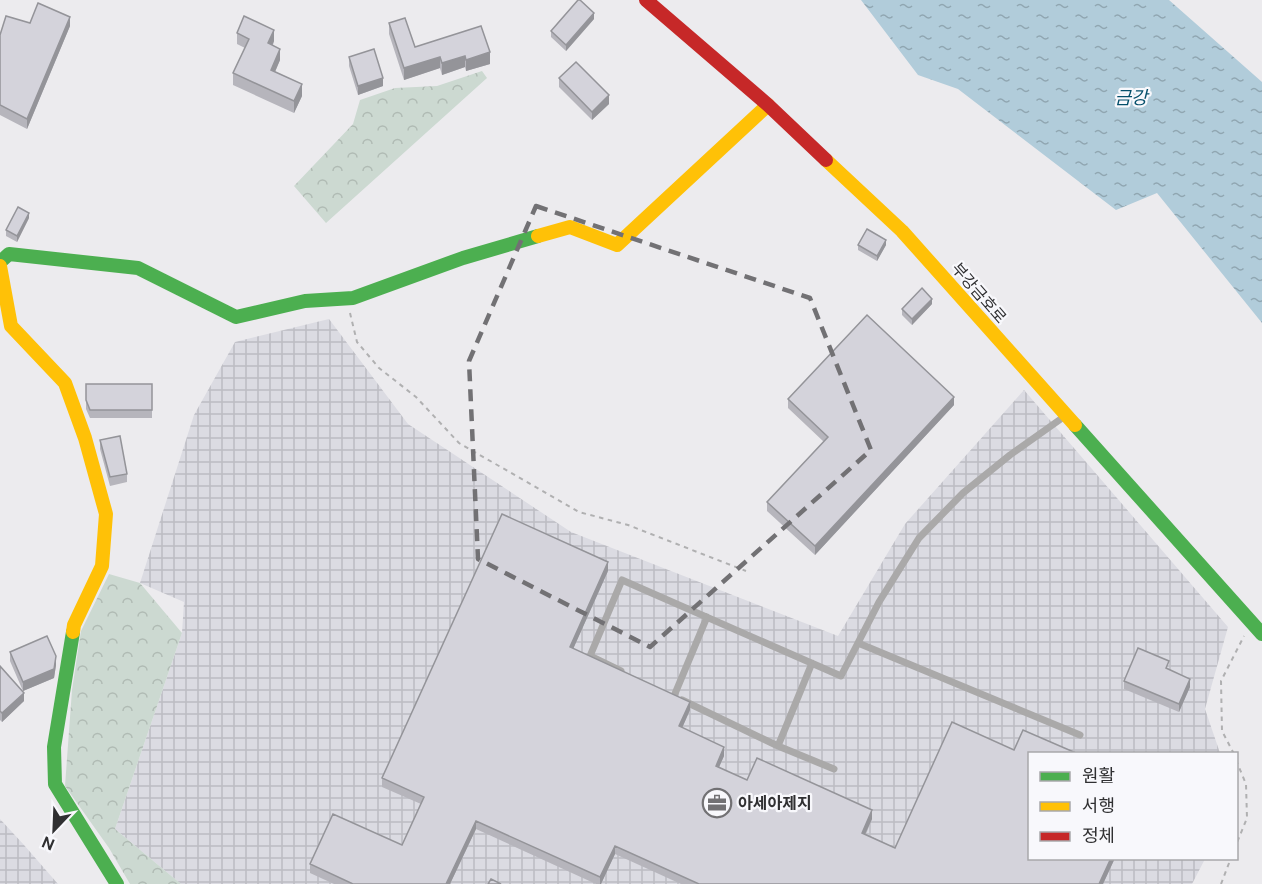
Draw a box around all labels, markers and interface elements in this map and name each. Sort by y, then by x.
water label: 금강 [1114,86,1150,110]
street label: 부강금호로 [947,258,1011,328]
legend [1028,752,1238,860]
text: 원활 [1082,764,1115,788]
office icon: 아세아제지 [701,787,733,819]
place label: 아세아제지 [738,793,812,814]
text: 서행 [1082,794,1115,818]
north arrow [24,800,84,860]
text: 정체 [1082,824,1115,848]
text: N [39,831,58,855]

